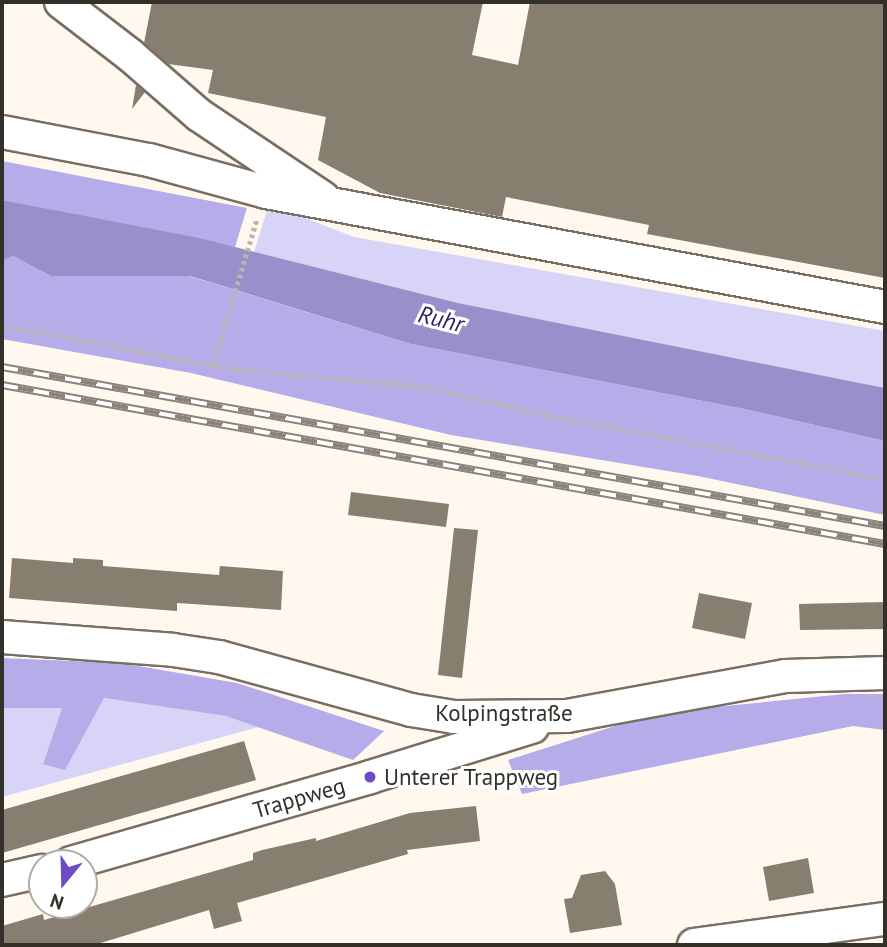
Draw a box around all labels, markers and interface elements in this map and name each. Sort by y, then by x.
water label: Ruhr [415,299,467,339]
street label: Kolpingstraße [435,699,573,727]
place label: Unterer Trappweg [384,763,559,791]
marker: Unterer Trappweg [362,769,378,785]
street label: Trappweg [250,772,348,824]
north arrow [28,849,98,919]
text: N [47,889,67,915]

